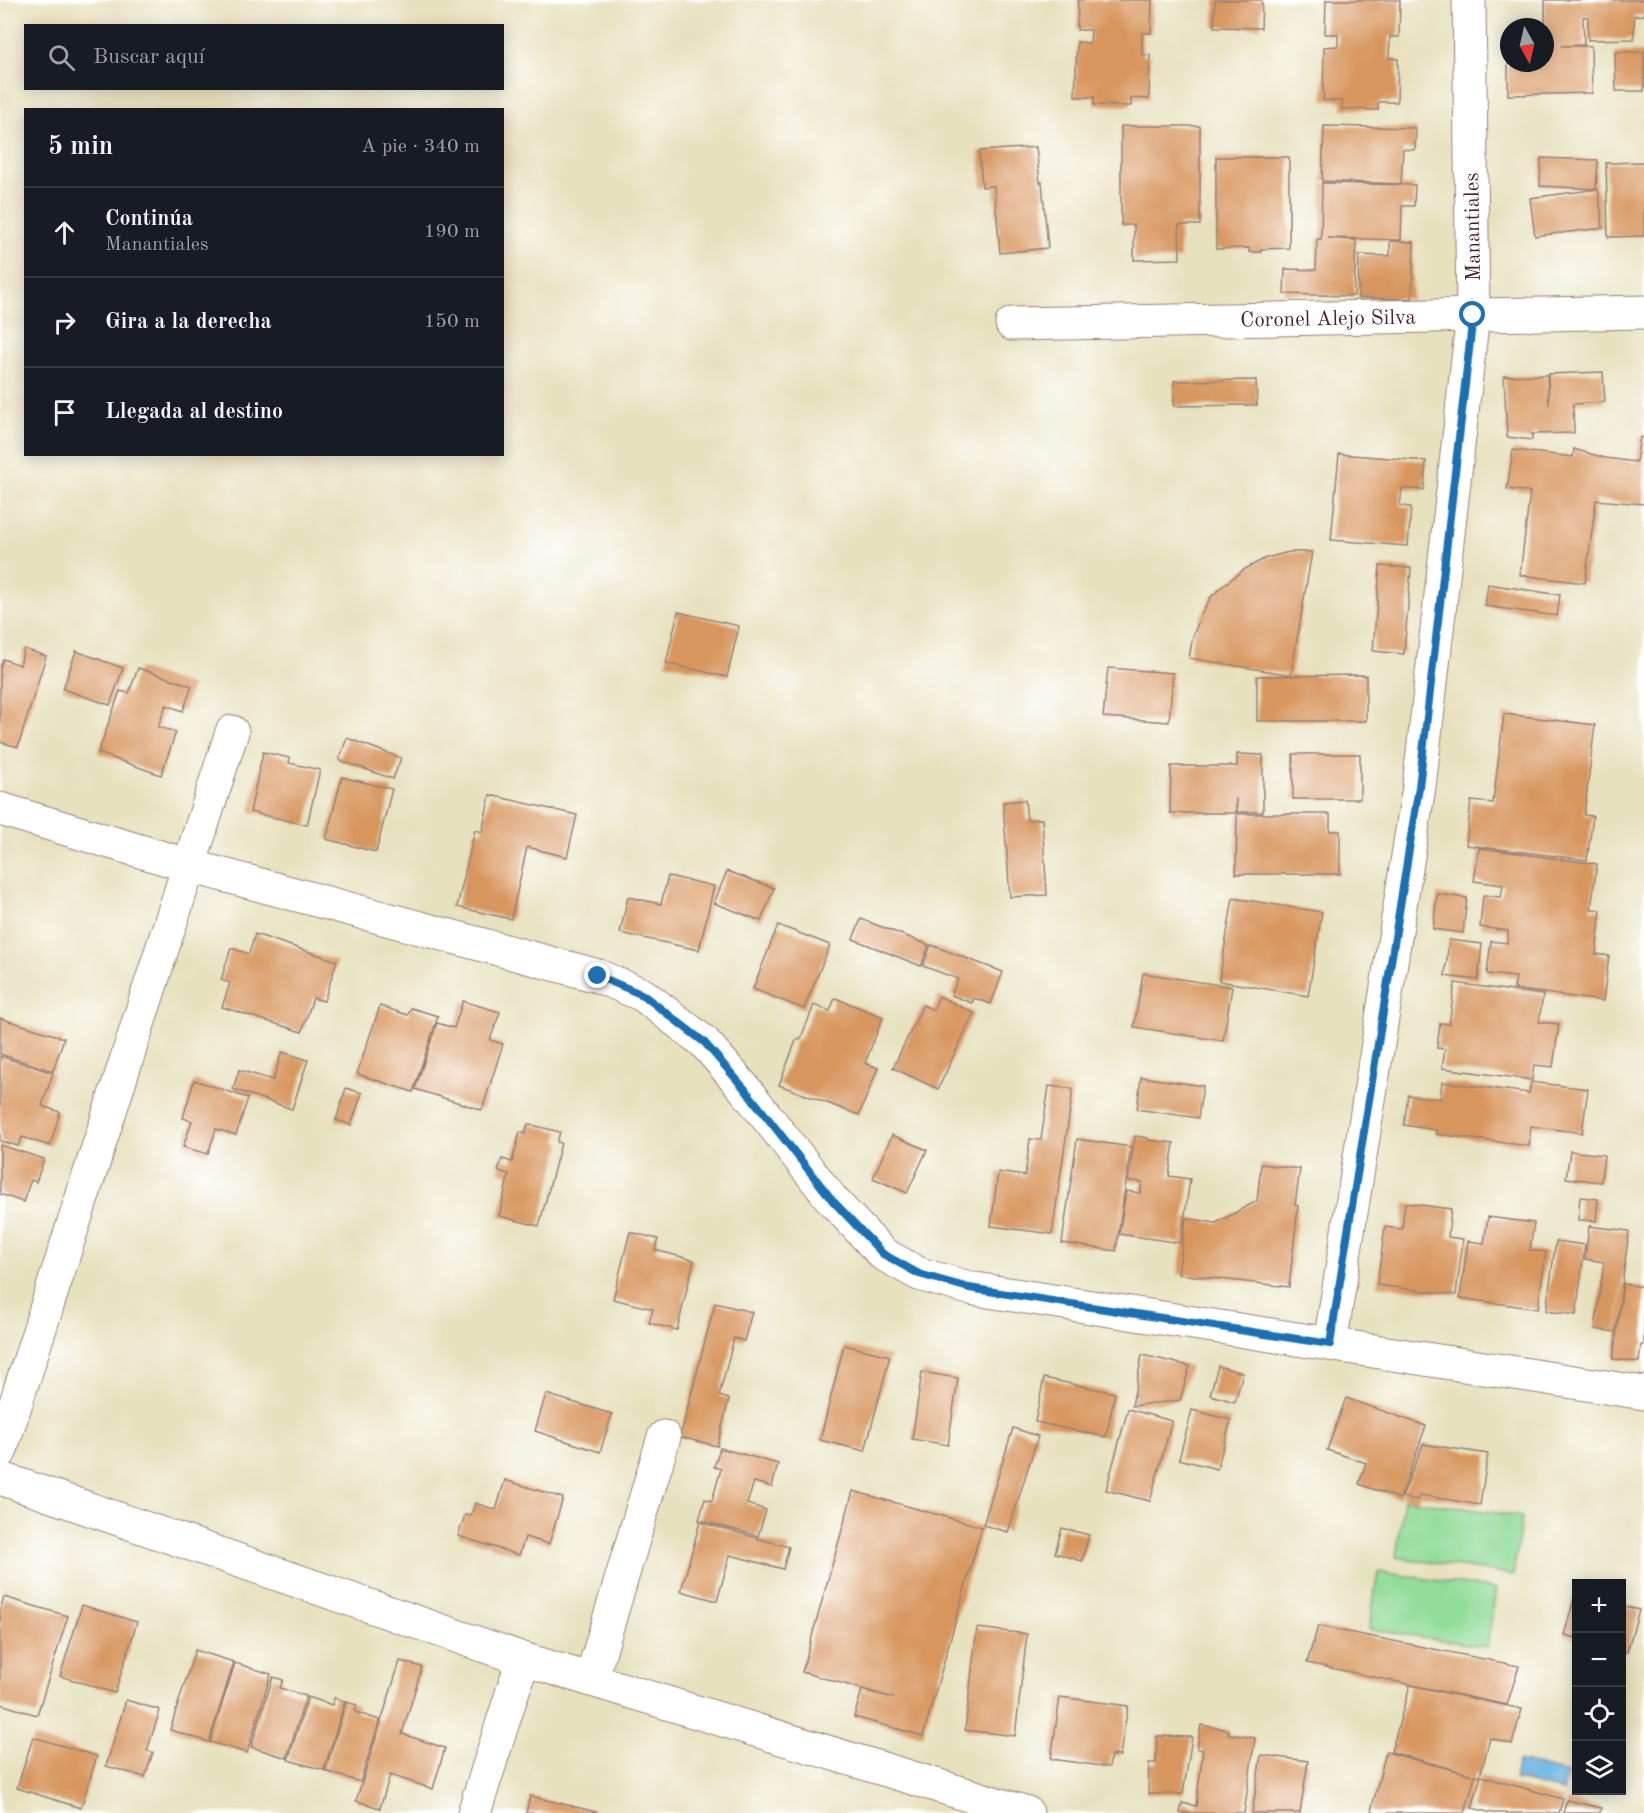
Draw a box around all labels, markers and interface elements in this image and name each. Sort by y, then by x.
north arrow [1500,18,1554,72]
search box [24,24,504,90]
icon: search [45,41,78,74]
text: Buscar aquí [93,46,205,68]
text: 5 min [48,134,113,160]
text: A pie · 340 m [361,137,480,157]
street label: Manantiales [1462,172,1485,282]
text: Continúa [105,208,193,230]
icon: ahead [48,216,81,249]
text: 190 m [424,222,480,242]
text: Manantiales [105,235,209,255]
route start [1459,301,1485,327]
icon: right [48,306,81,339]
street label: Coronel Alejo Silva [1240,307,1416,332]
text: Gira a la derecha [105,311,272,333]
text: 150 m [424,312,480,332]
icon: arrive [48,396,81,429]
text: Llegada al destino [105,401,283,423]
route end [584,962,610,988]
map controls [1572,1579,1626,1795]
button: + [1572,1579,1626,1633]
button: − [1572,1633,1626,1687]
button: locate [1572,1687,1626,1741]
button: layers [1572,1741,1626,1795]

